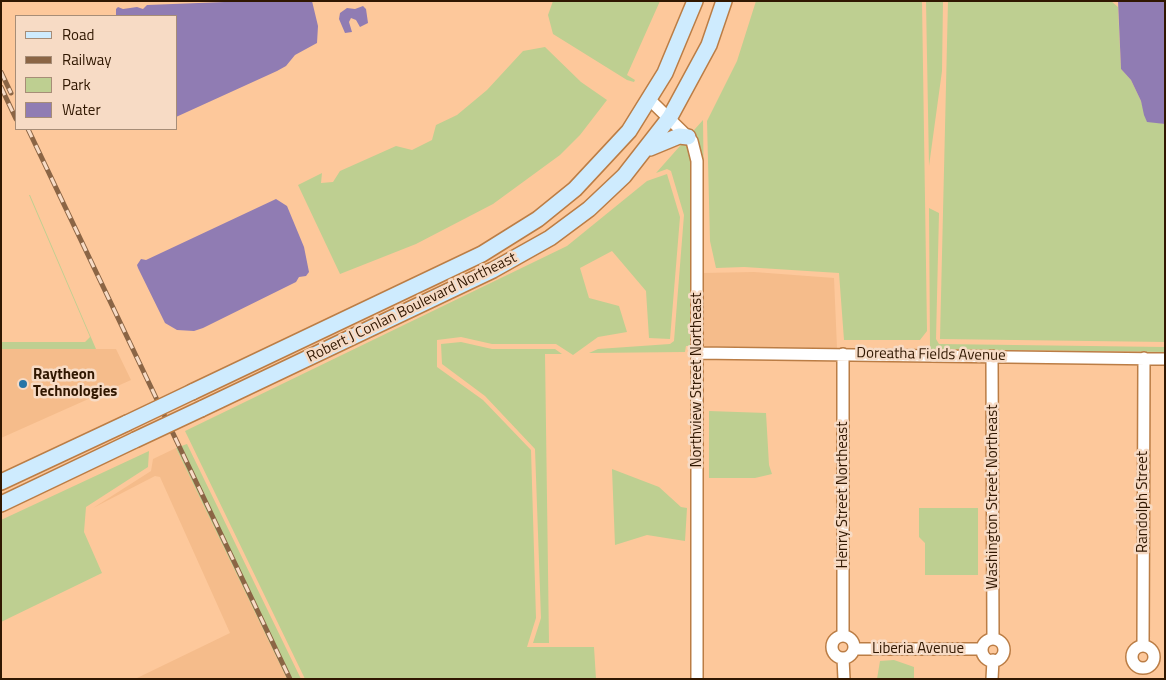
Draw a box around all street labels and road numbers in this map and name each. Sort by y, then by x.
street label: Robert J Conlan Boulevard Northeast [304,249,520,367]
street label: Northview Street Northeast [688,293,706,467]
street label: Doreatha Fields Avenue [856,345,1006,365]
street label: Washington Street Northeast [984,405,1002,589]
street label: Henry Street Northeast [834,421,852,569]
street label: Randolph Street [1134,451,1152,553]
street label: Liberia Avenue [872,640,964,658]

